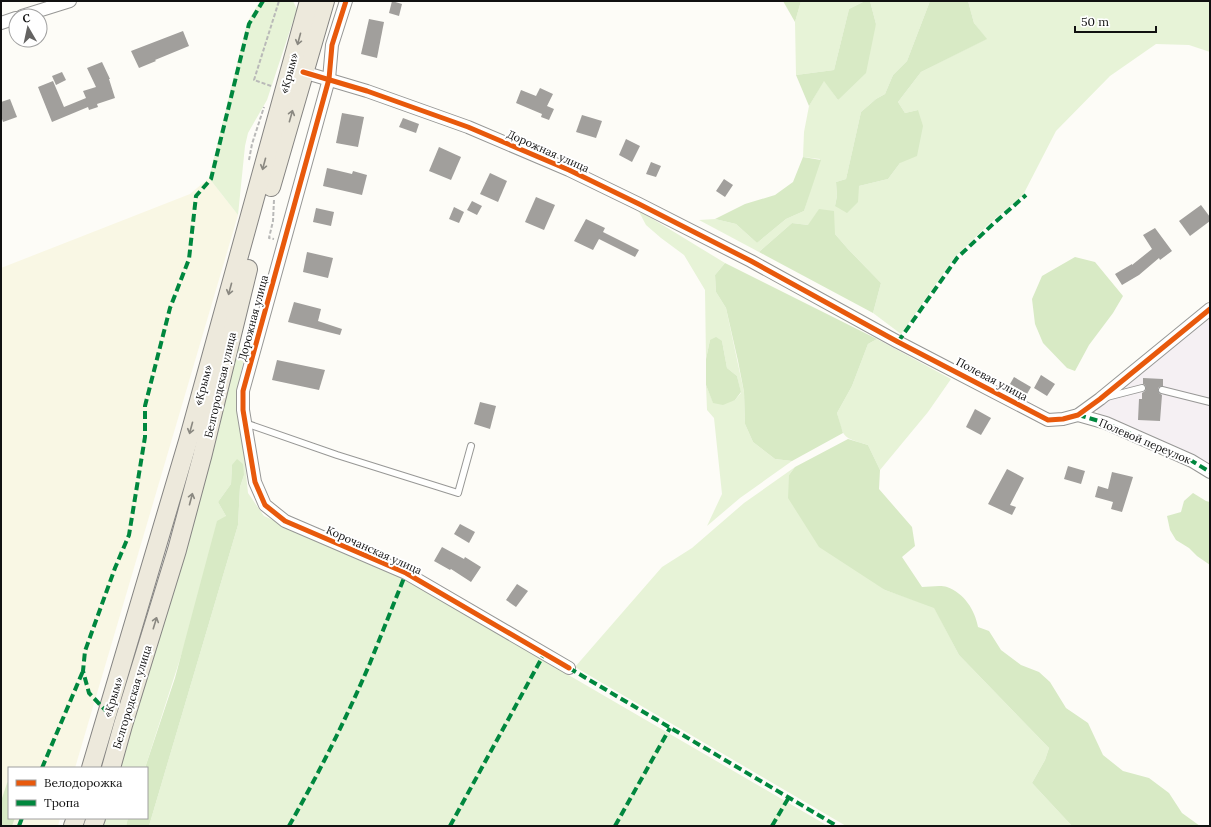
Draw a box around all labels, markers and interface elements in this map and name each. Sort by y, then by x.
north arrow [8,8,48,48]
scale bar [1075,8,1156,34]
text: С [22,11,32,26]
text: 50 m [1081,14,1109,29]
one-way arrow [294,32,302,45]
street label: «Крым» [277,51,301,95]
one-way arrow [288,109,295,122]
street label: Дорожная улица [505,127,592,176]
one-way arrow [260,157,267,170]
street label: Дорожная улица [235,273,271,363]
one-way arrow [226,283,233,296]
street label: Белгородская улица [201,330,239,439]
street label: Полевая улица [954,354,1030,404]
street label: «Крым» [191,363,215,407]
street label: Полевой переулок [1097,415,1193,467]
one-way arrow [187,421,195,434]
one-way arrow [188,492,195,505]
street label: Корочанская улица [324,523,424,578]
one-way arrow [152,617,159,630]
street label: Белгородская улица [110,643,155,751]
street label: «Крым» [100,675,126,719]
legend [8,767,148,819]
text: Велодорожка [44,775,122,790]
text: Тропа [44,795,79,810]

